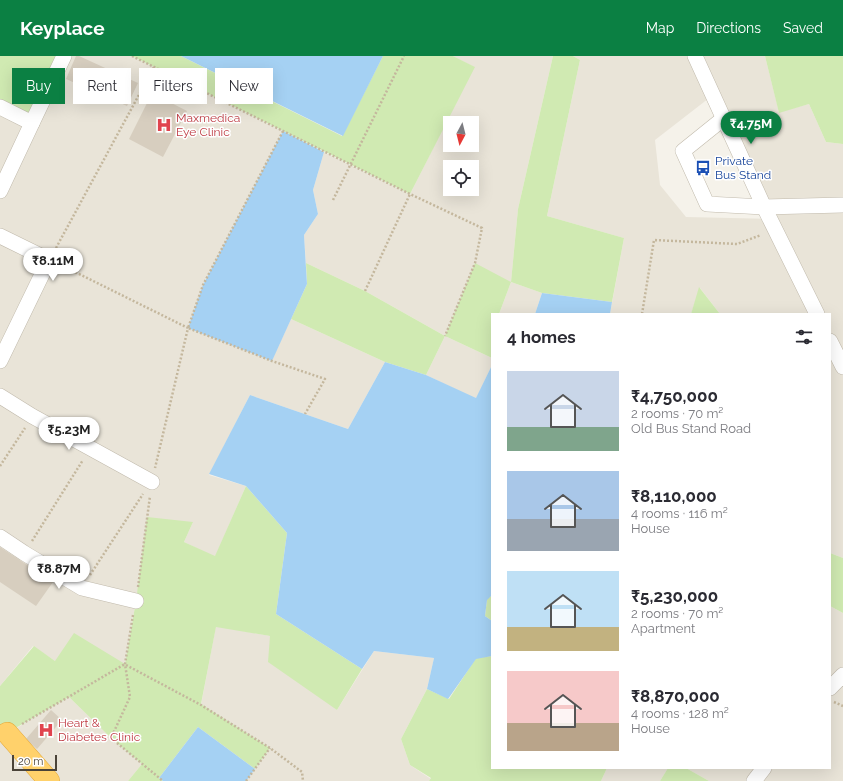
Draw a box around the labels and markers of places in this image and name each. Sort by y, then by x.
place label: Maxmedica Eye Clinic [176,111,240,139]
pin: ₹4.75M [718,111,784,145]
hospital icon: Maxmedica Eye Clinic [155,116,173,134]
place label: Private Bus Stand [715,154,771,182]
bus stop icon: Private Bus Stand [694,159,712,177]
pin: ₹8.11M [20,248,86,282]
pin: ₹5.23M [36,417,102,451]
pin: ₹8.87M [26,556,92,590]
place label: Heart & Diabetes Clinic [58,716,141,744]
hospital icon: Heart & Diabetes Clinic [37,721,55,739]

